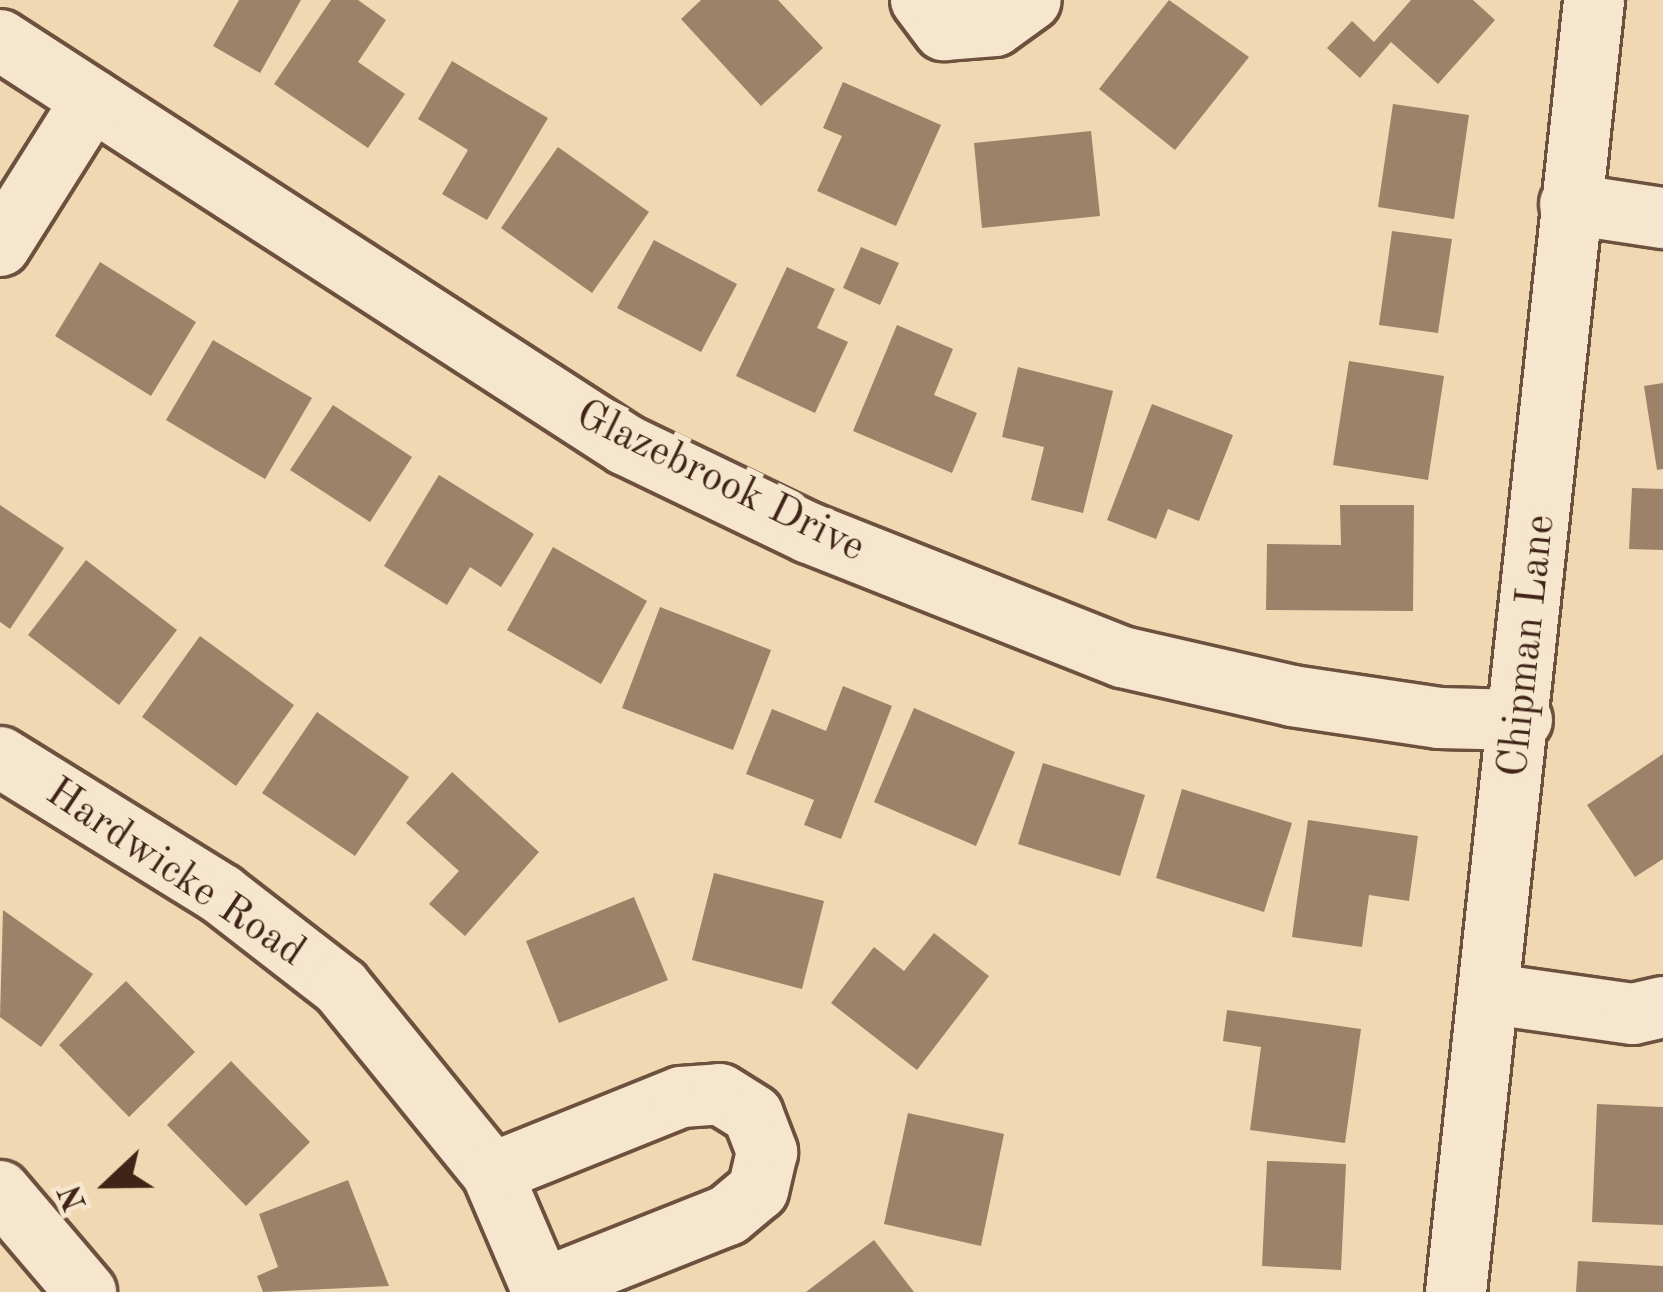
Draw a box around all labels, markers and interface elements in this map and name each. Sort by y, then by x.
street label: Glazebrook Drive [567,390,873,574]
street label: Chipman Lane [1489,512,1567,780]
street label: Hardwicke Road [36,768,314,978]
north arrow [48,1124,168,1244]
text: N [54,1180,94,1216]

